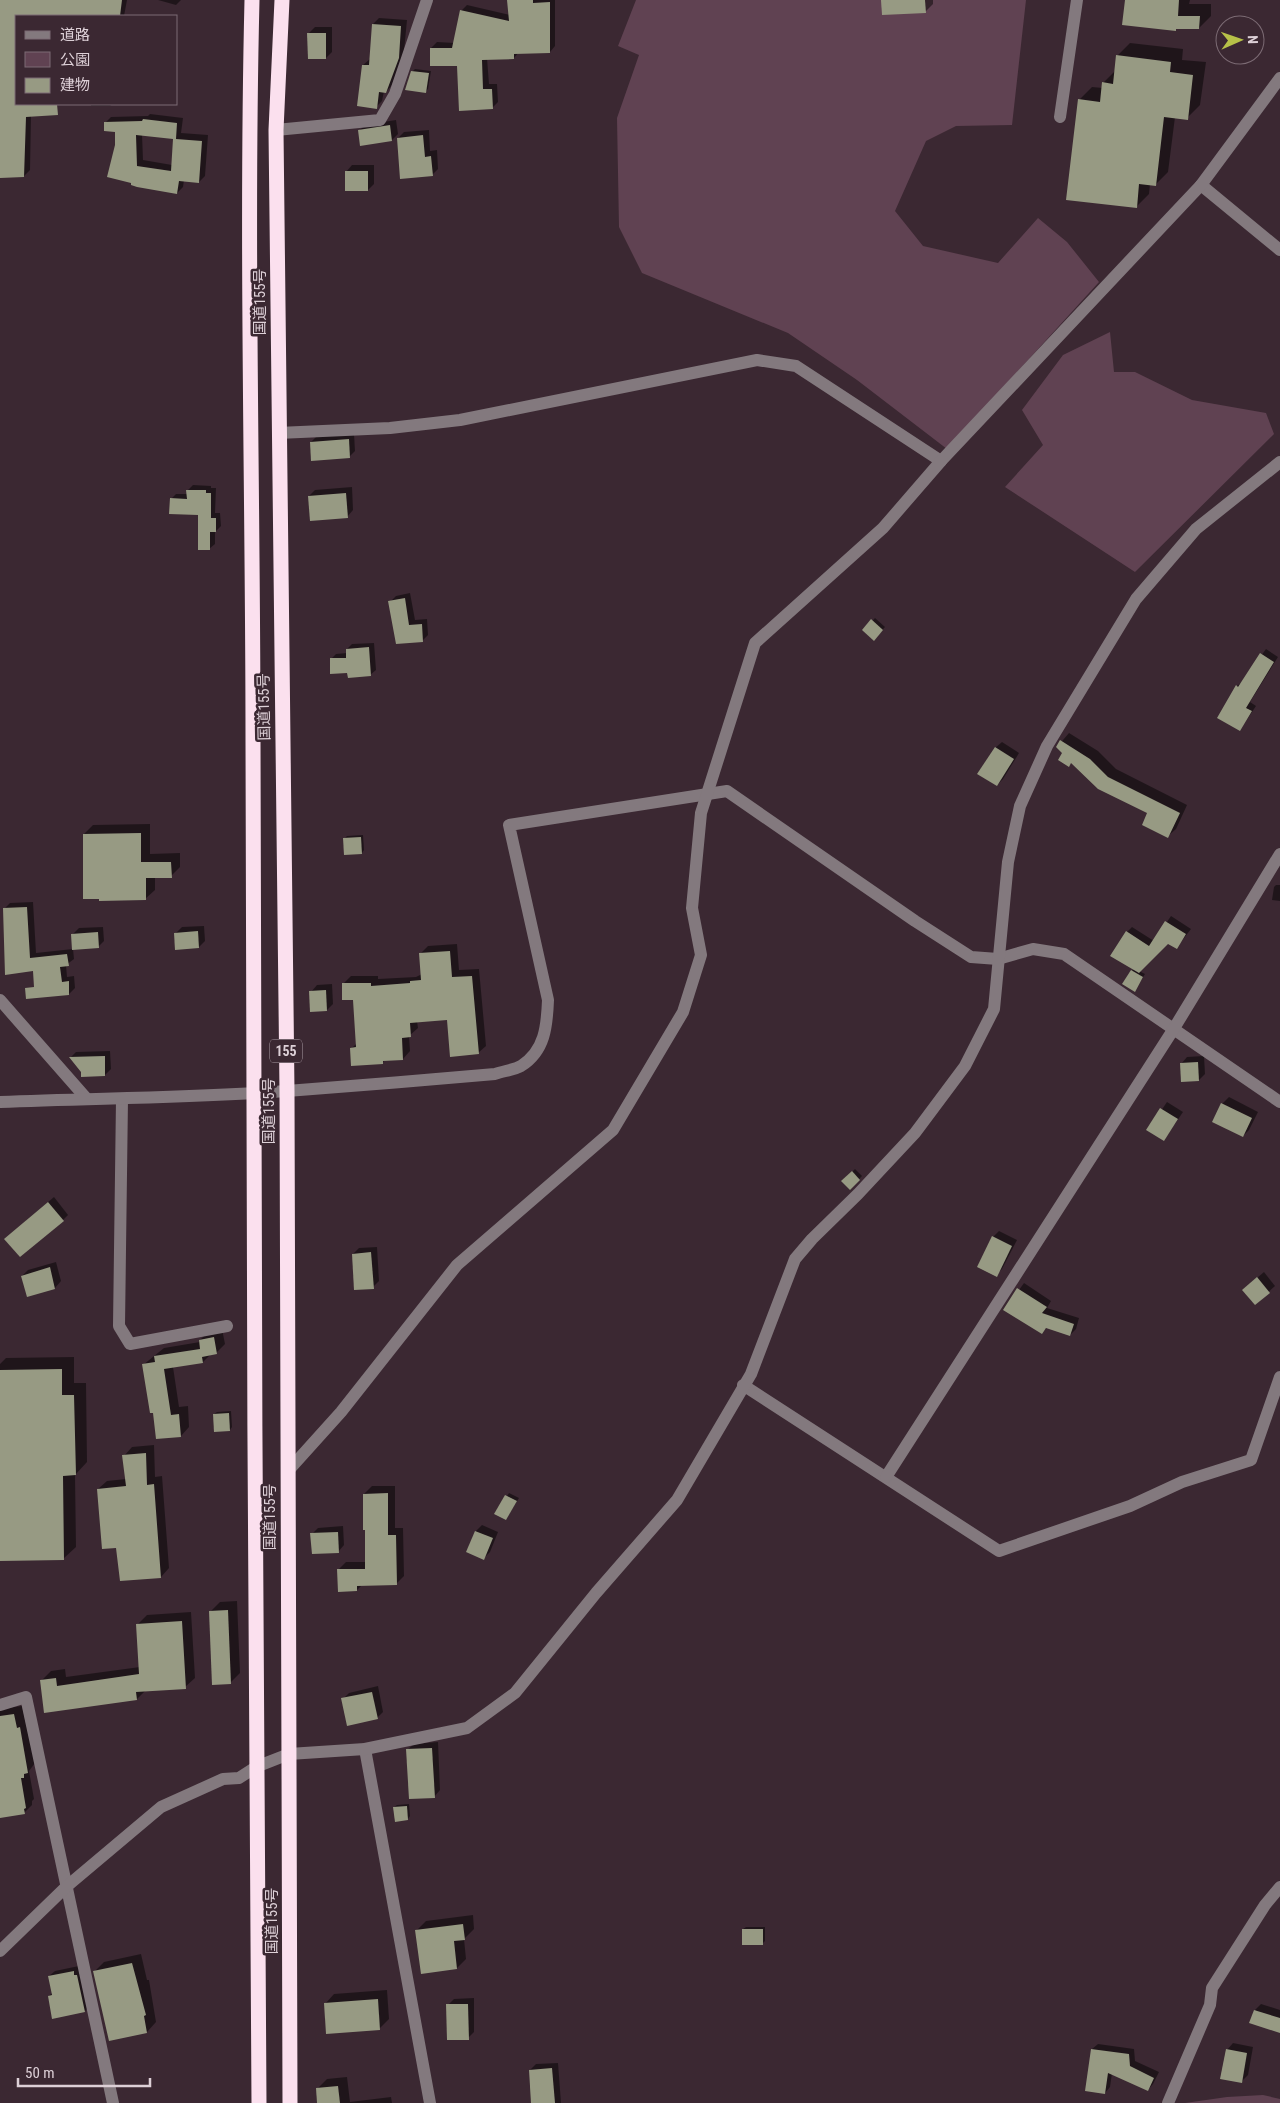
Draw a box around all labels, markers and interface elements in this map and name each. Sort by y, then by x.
legend [15,15,178,105]
north arrow [1215,15,1265,65]
text: 道路 [60,26,90,44]
text: N [1245,35,1261,44]
text: 公園 [60,51,90,69]
text: 建物 [60,76,90,94]
street label: 国道155号 [251,268,269,336]
street label: 国道155号 [254,673,274,741]
road number: 155 [270,1040,302,1062]
street label: 国道155号 [260,1077,278,1145]
street label: 国道155号 [261,1483,279,1551]
street label: 国道155号 [263,1887,281,1955]
scale bar [18,2056,150,2088]
text: 50 m [25,2064,55,2082]

